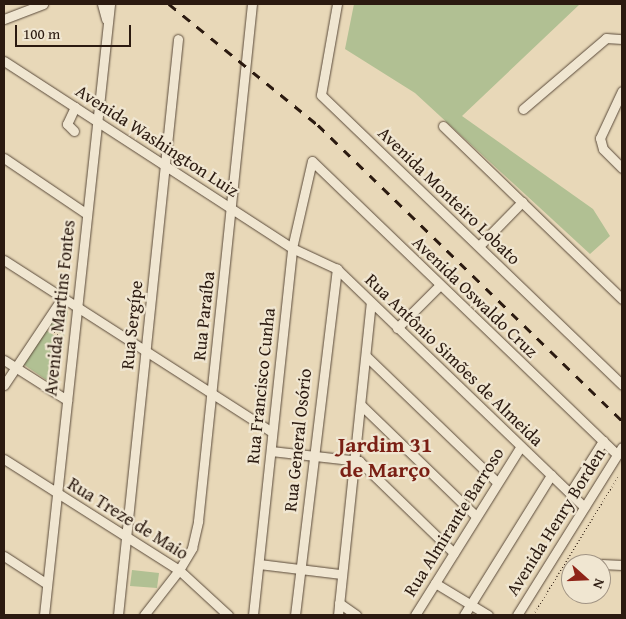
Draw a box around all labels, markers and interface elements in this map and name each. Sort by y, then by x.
scale bar [18,15,134,47]
text: 100 m [23,23,60,44]
street label: Avenida Washington Luiz [72,80,242,202]
street label: Avenida Monteiro Lobato [373,122,525,270]
street label: Avenida Martins Fontes [40,219,80,397]
street label: Avenida Oswaldo Cruz [408,232,542,362]
street label: Rua Antônio Simões de Almeida [361,269,547,451]
street label: Rua Paraíba [189,270,219,362]
street label: Rua Sergípe [117,279,147,371]
street label: Rua Francisco Cunha [242,307,280,465]
street label: Rua General Osório [280,367,316,513]
district label: Jardim 31 de Março [338,431,432,482]
street label: Rua Almirante Barroso [399,443,509,601]
street label: Avenida Henry Borden [502,444,610,600]
street label: Rua Treze de Maio [64,473,192,565]
north arrow [561,554,611,604]
text: N [588,576,610,592]

